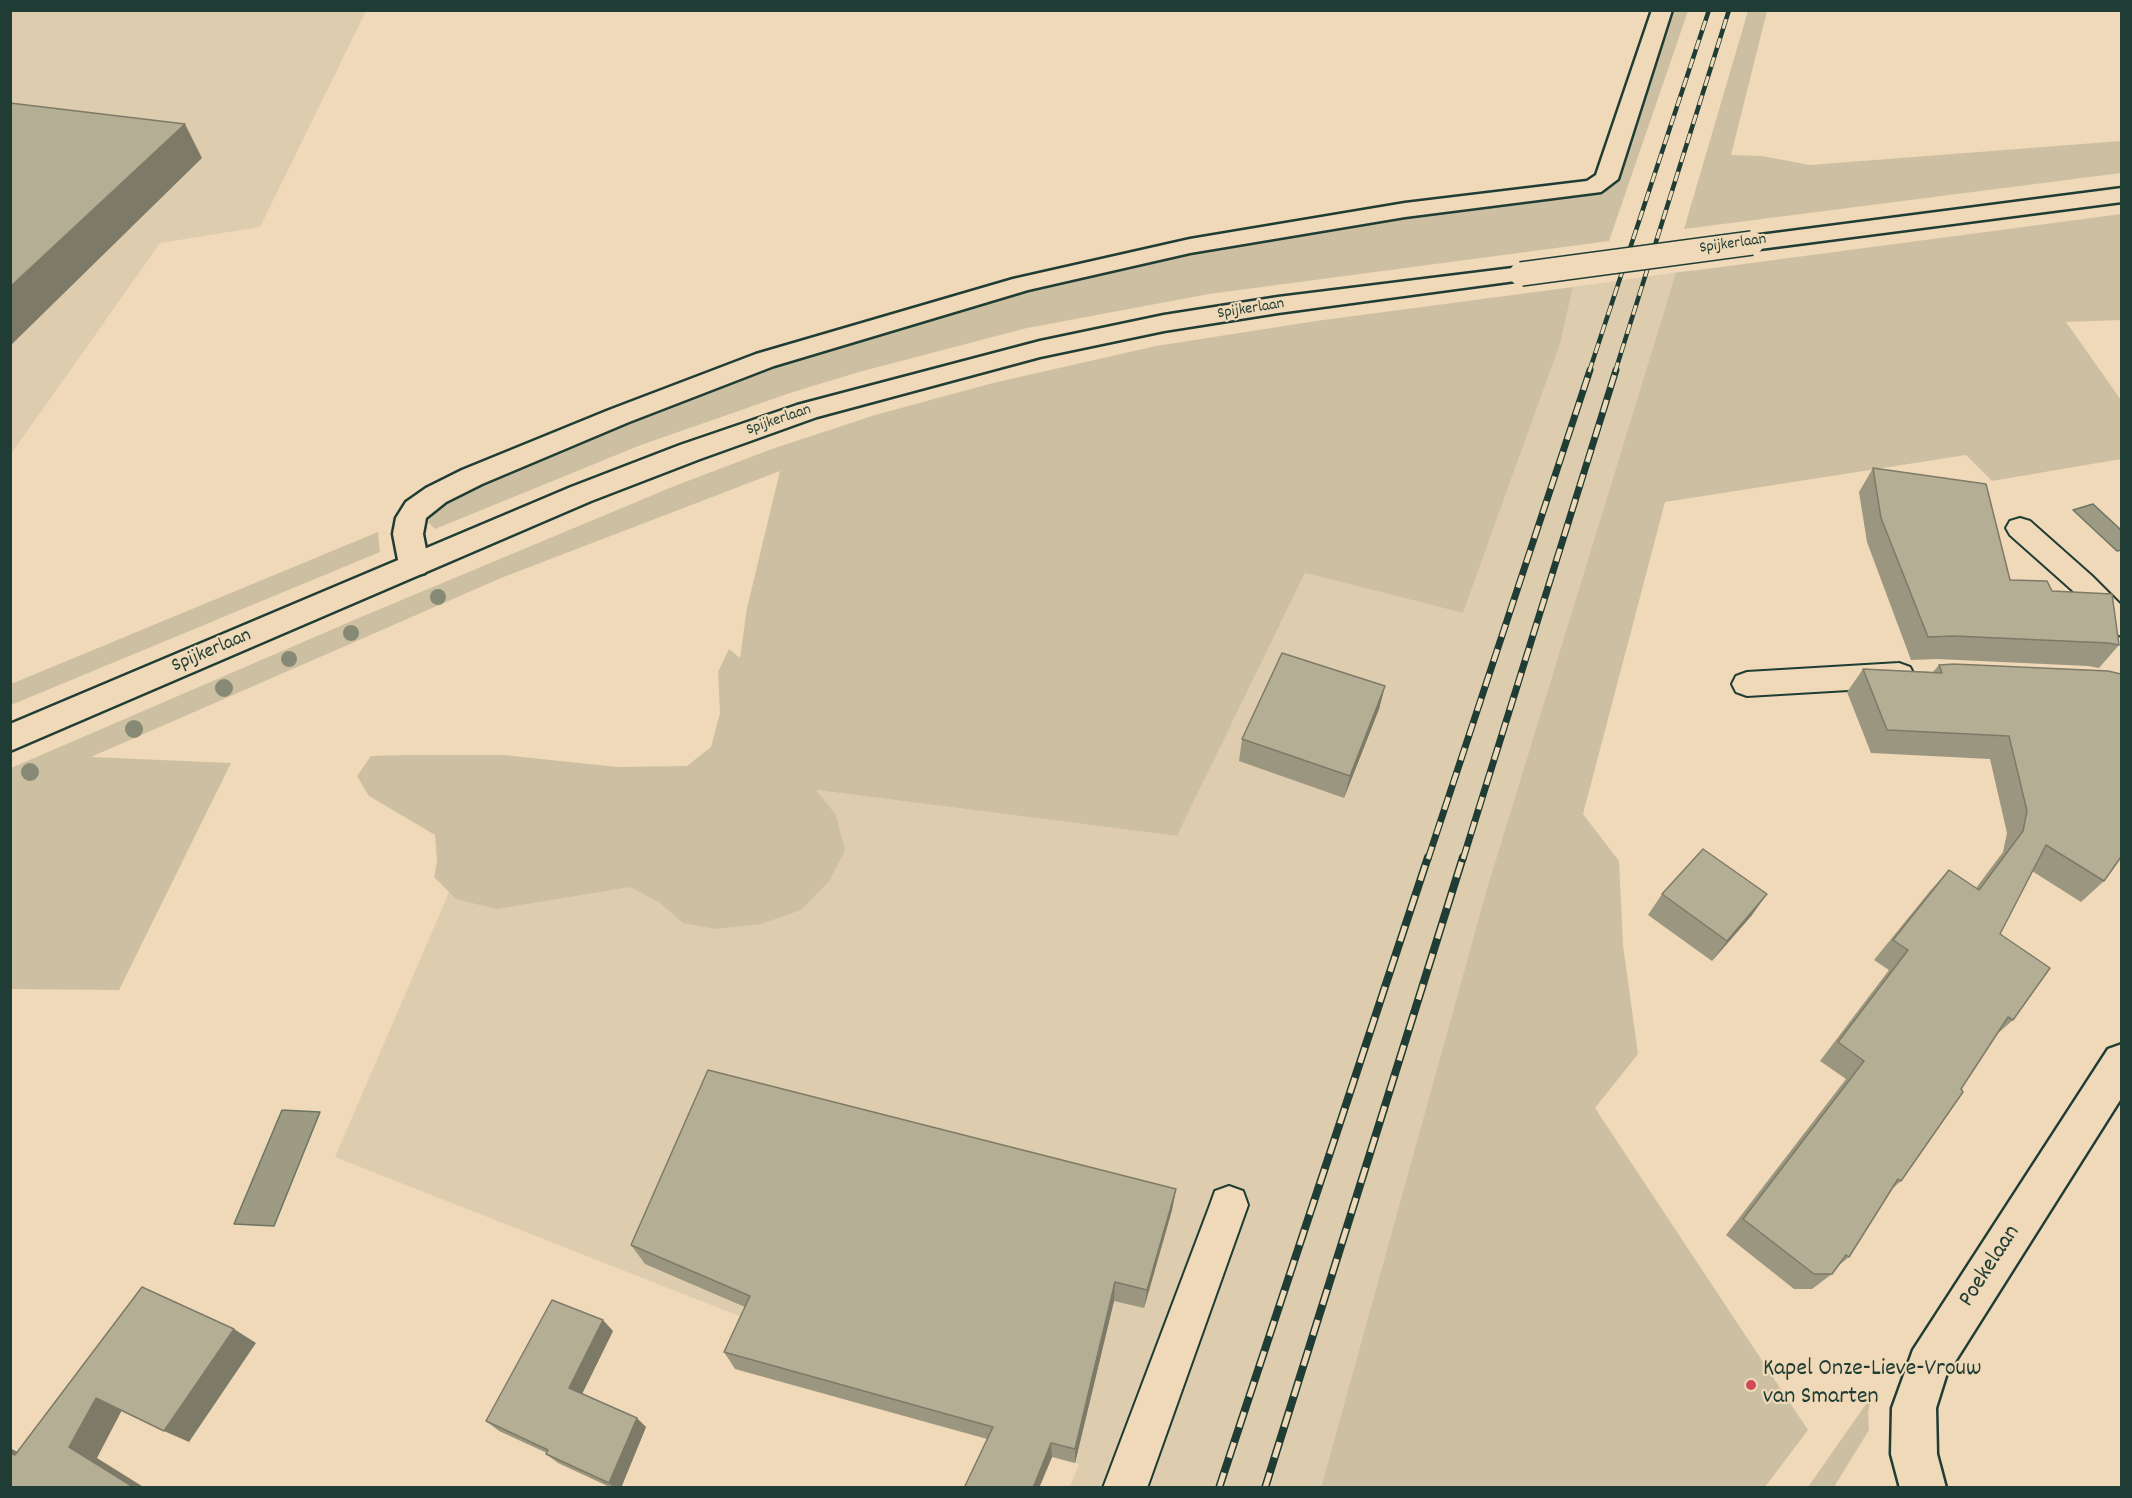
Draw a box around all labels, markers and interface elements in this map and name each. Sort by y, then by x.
street label: Spijkerlaan [1698,231,1768,259]
street label: Spijkerlaan [1216,295,1286,325]
street label: Spijkerlaan [744,401,814,441]
street label: Spijkerlaan [169,625,255,679]
street label: Poekelaan [1954,1221,2028,1313]
place label: Kapel Onze-Lieve-Vrouw van Smarten [1763,1357,1981,1413]
marker: Kapel Onze-Lieve-Vrouw van Smarten [1744,1378,1758,1392]

